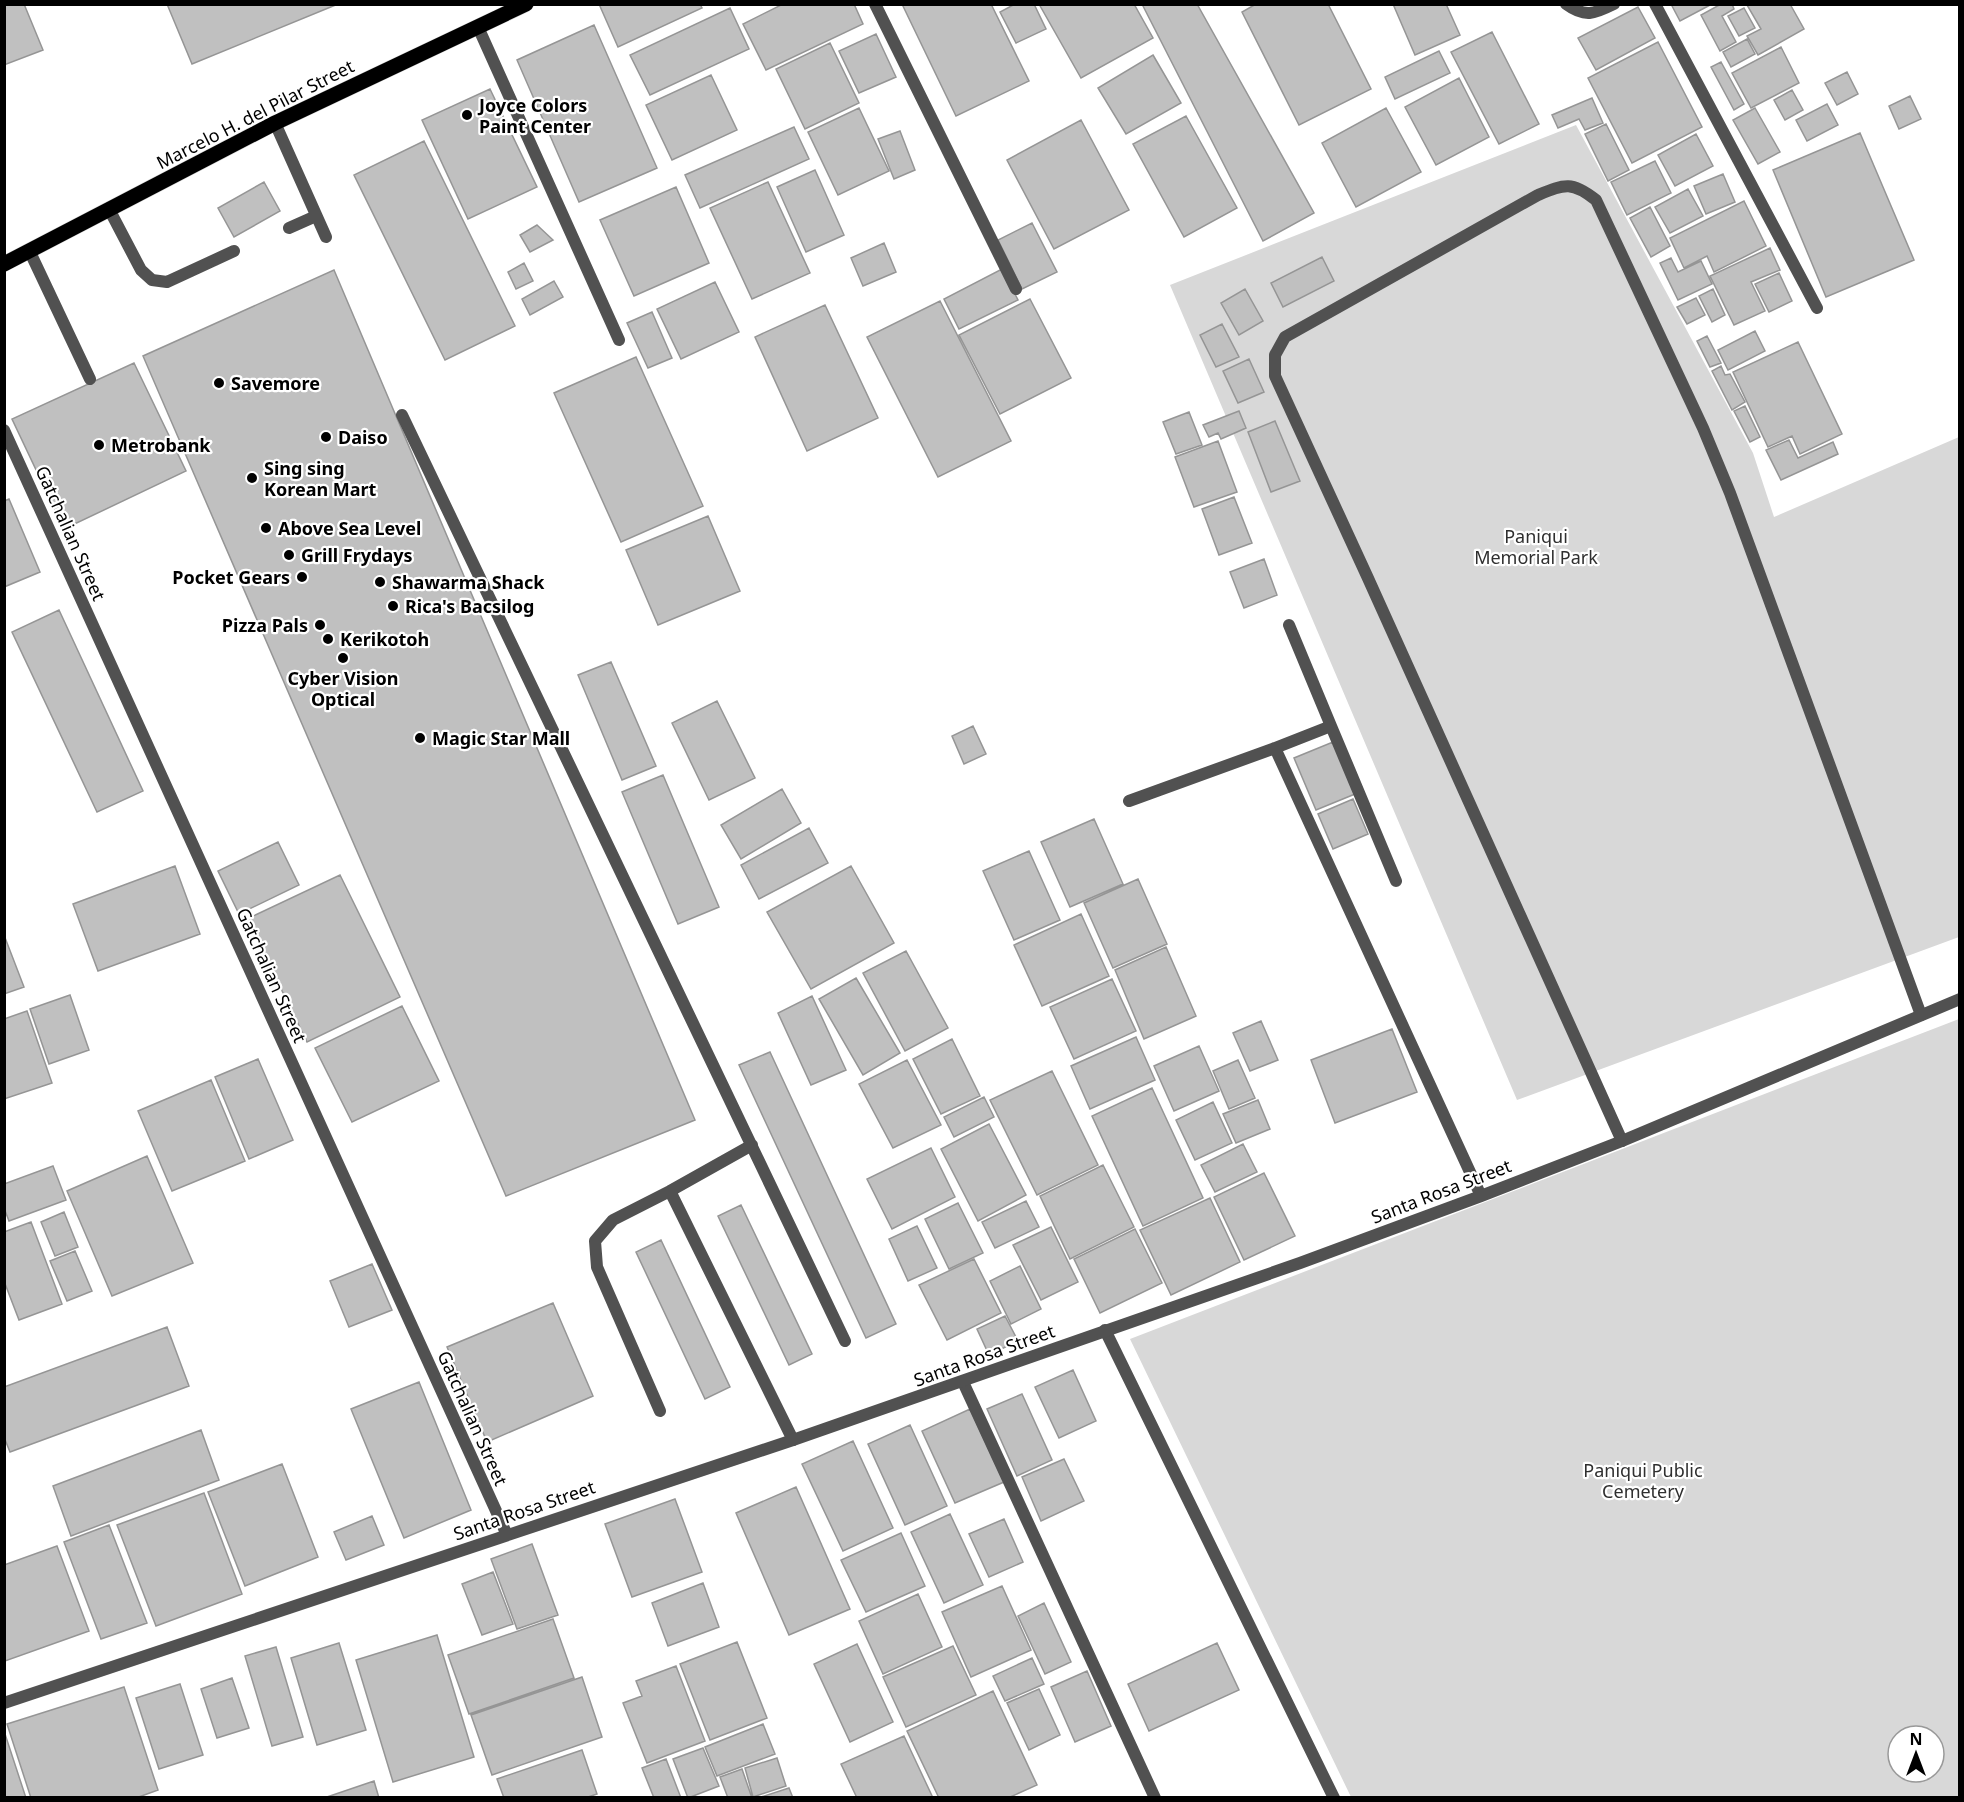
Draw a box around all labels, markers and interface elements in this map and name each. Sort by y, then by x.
street label: Marcelo H. del Pilar Street [152,53,358,174]
place label: Joyce Colors Paint Center [477,93,591,138]
marker: Joyce Colors Paint Center [460,108,474,122]
place label: Savemore [231,371,320,395]
marker: Savemore [212,376,226,390]
place label: Daiso [338,425,388,449]
marker: Daiso [319,430,333,444]
place label: Metrobank [111,433,211,457]
marker: Metrobank [92,438,106,452]
place label: Sing sing Korean Mart [264,456,377,501]
street label: Gatchalian Street [31,462,112,605]
marker: Sing sing Korean Mart [245,471,259,485]
place label: Above Sea Level [278,516,421,540]
marker: Above Sea Level [259,521,273,535]
park label: Paniqui Memorial Park [1474,524,1598,569]
place label: Grill Frydays [301,543,413,567]
marker: Grill Frydays [282,548,296,562]
place label: Pocket Gears [172,565,290,589]
marker: Pocket Gears [295,570,309,584]
place label: Shawarma Shack [392,570,545,594]
marker: Shawarma Shack [373,575,387,589]
place label: Rica's Bacsilog [405,594,535,618]
marker: Rica's Bacsilog [386,599,400,613]
place label: Pizza Pals [222,613,308,637]
marker: Pizza Pals [313,618,327,632]
place label: Kerikotoh [340,627,429,651]
marker: Kerikotoh [321,632,335,646]
marker: Cyber Vision Optical [336,651,350,665]
place label: Cyber Vision Optical [287,666,399,711]
place label: Magic Star Mall [432,726,570,750]
marker: Magic Star Mall [413,731,427,745]
street label: Gatchalian Street [232,904,313,1047]
street label: Santa Rosa Street [1368,1153,1515,1229]
street label: Santa Rosa Street [910,1318,1058,1392]
street label: Gatchalian Street [433,1347,514,1490]
park label: Paniqui Public Cemetery [1583,1458,1703,1503]
street label: Santa Rosa Street [450,1474,598,1545]
north arrow [1886,1724,1946,1784]
text: N [1909,1728,1923,1750]

